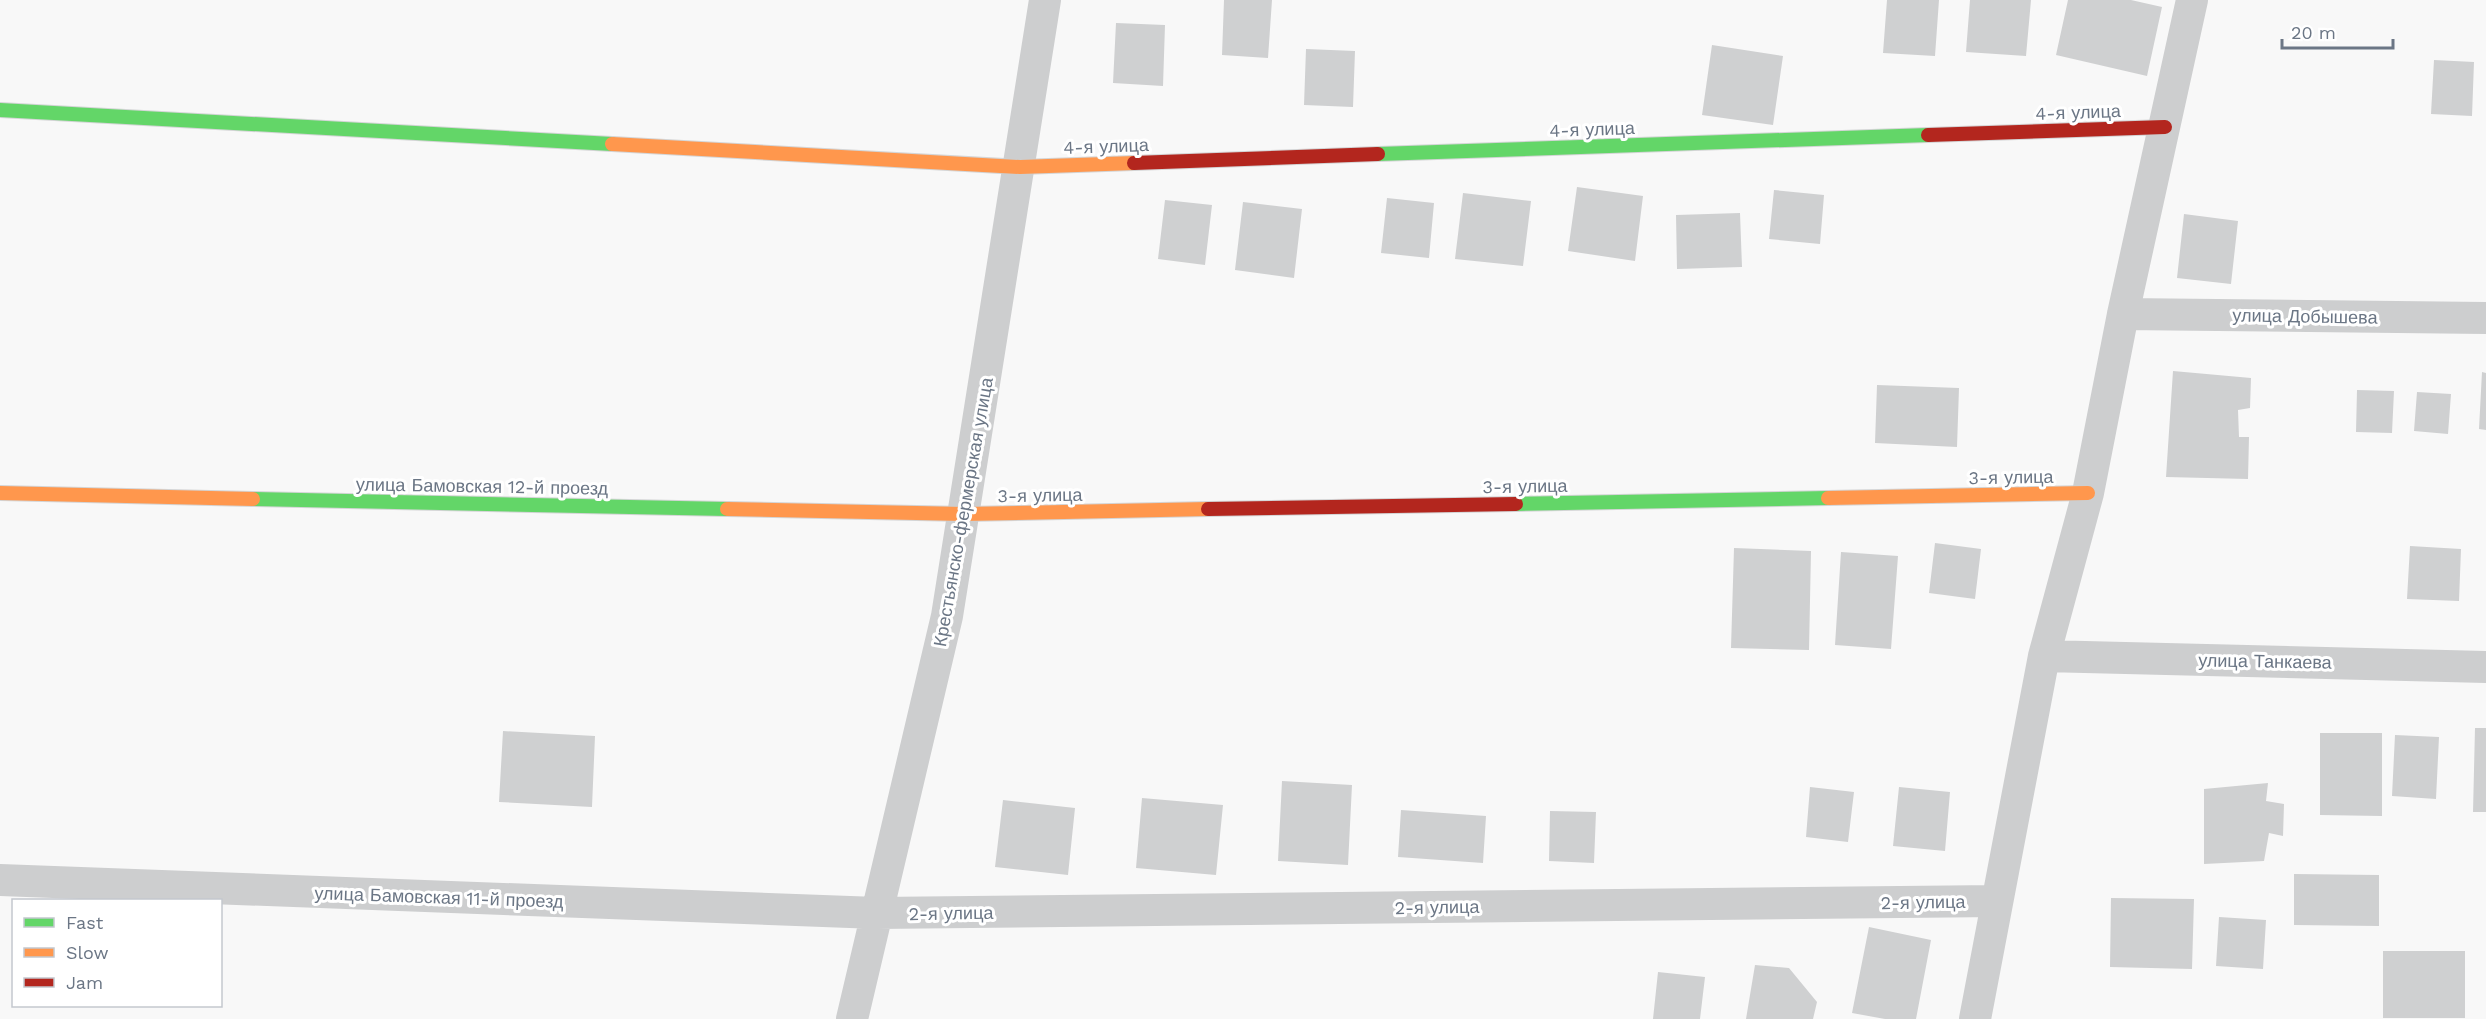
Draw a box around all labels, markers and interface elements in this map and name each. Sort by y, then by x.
scale bar [2282,12,2393,50]
text: 20 m [2291,22,2336,43]
street label: 4-я улица [2035,100,2122,124]
street label: 4-я улица [1549,117,1636,141]
street label: 4-я улица [1063,134,1150,158]
street label: улица Добышева [2232,304,2379,328]
street label: Крестьянско-фермерская улица [929,375,997,648]
street label: 3-я улица [1968,466,2055,488]
street label: улица Бамовская 12-й проезд [356,473,609,499]
street label: 3-я улица [1482,475,1569,497]
street label: 3-я улица [997,484,1084,506]
street label: улица Танкаева [2198,649,2333,673]
street label: улица Бамовская 11-й проезд [314,882,564,912]
street label: 2-я улица [1880,891,1967,913]
street label: 2-я улица [1394,896,1481,918]
legend [12,899,222,1007]
street label: 2-я улица [908,902,995,924]
text: Fast [66,912,104,933]
text: Slow [66,942,109,963]
text: Jam [66,972,103,993]

